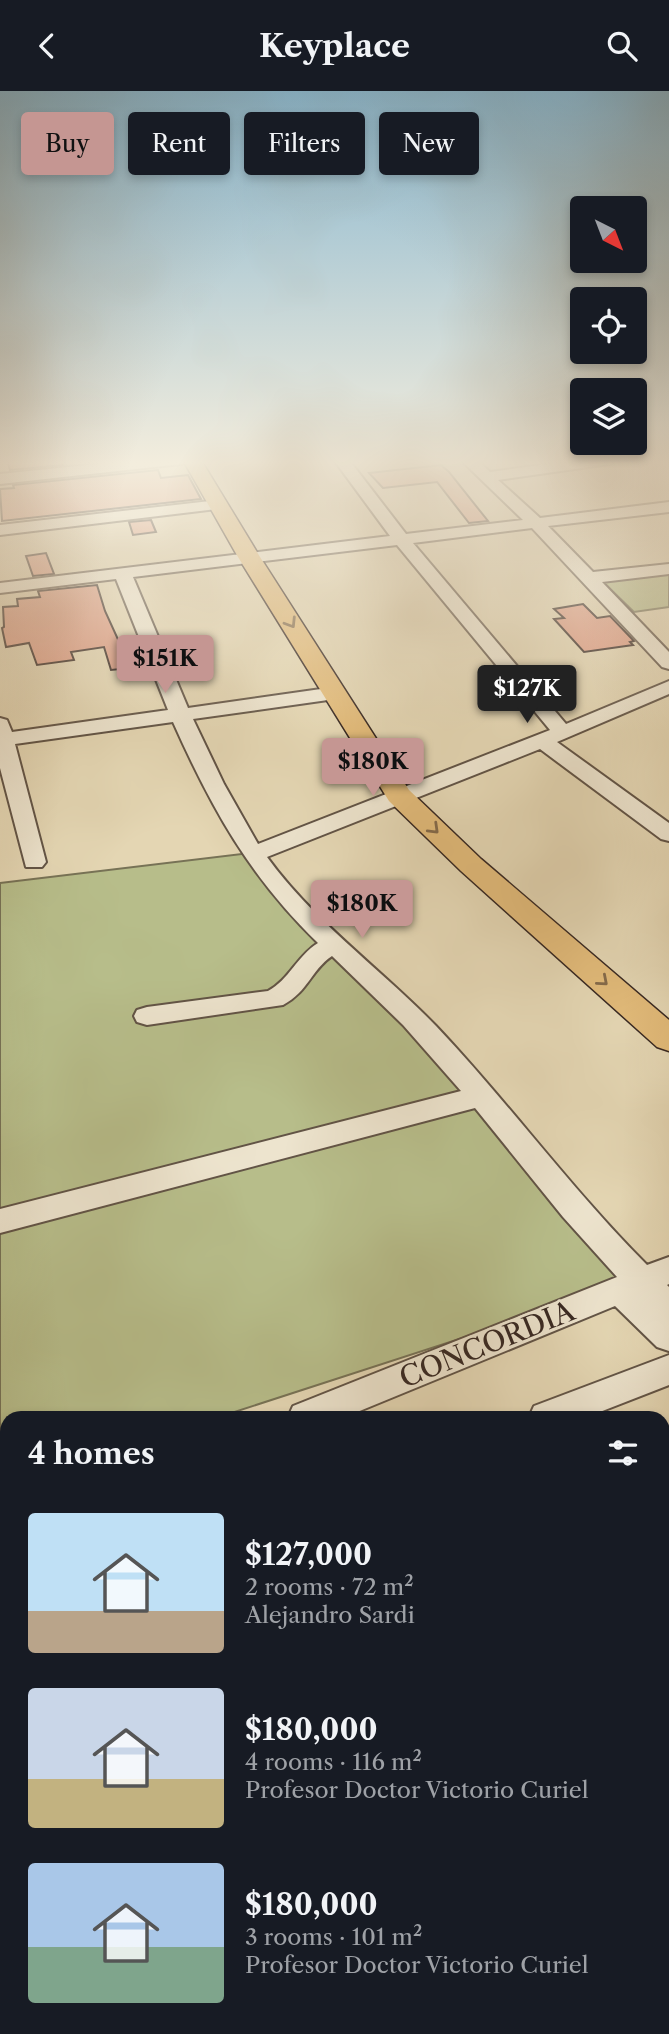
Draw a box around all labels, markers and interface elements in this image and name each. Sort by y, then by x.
text: Keyplace [259,26,410,65]
icon: back [28,27,66,65]
icon: search [603,27,641,65]
chip: Buy [21,112,114,175]
chip: Rent [128,112,230,175]
chip: Filters [244,112,365,175]
chip: New [379,112,479,175]
north arrow [570,196,648,273]
map controls [570,196,647,455]
button: locate [570,287,647,364]
button: layers [570,378,647,455]
one-way arrow [283,615,295,628]
pin: $151K [116,635,214,695]
text: $151K [133,644,197,672]
pin: $127K [478,665,576,725]
text: $127K [493,674,561,702]
pin: $180K [324,739,422,798]
text: $180K [338,747,408,775]
one-way arrow [426,820,439,833]
pin: $180K [313,881,411,940]
text: $180K [327,889,397,917]
one-way arrow [595,973,608,985]
street label: CONCORDIA [394,1293,581,1395]
icon: filters [604,1434,642,1472]
text: 4 homes [28,1435,155,1472]
text: $127,000 [245,1536,372,1573]
icon: home [84,1541,168,1625]
text: 2 rooms · 72 m² [245,1573,414,1601]
text: Alejandro Sardi [245,1601,415,1629]
text: $180,000 [245,1711,378,1748]
icon: home [84,1716,168,1800]
text: 4 rooms · 116 m² [245,1748,422,1776]
text: Profesor Doctor Victorio Curiel [245,1776,589,1804]
text: $180,000 [245,1886,378,1923]
icon: home [84,1891,168,1975]
text: 3 rooms · 101 m² [245,1923,422,1951]
text: Profesor Doctor Victorio Curiel [245,1951,589,1979]

